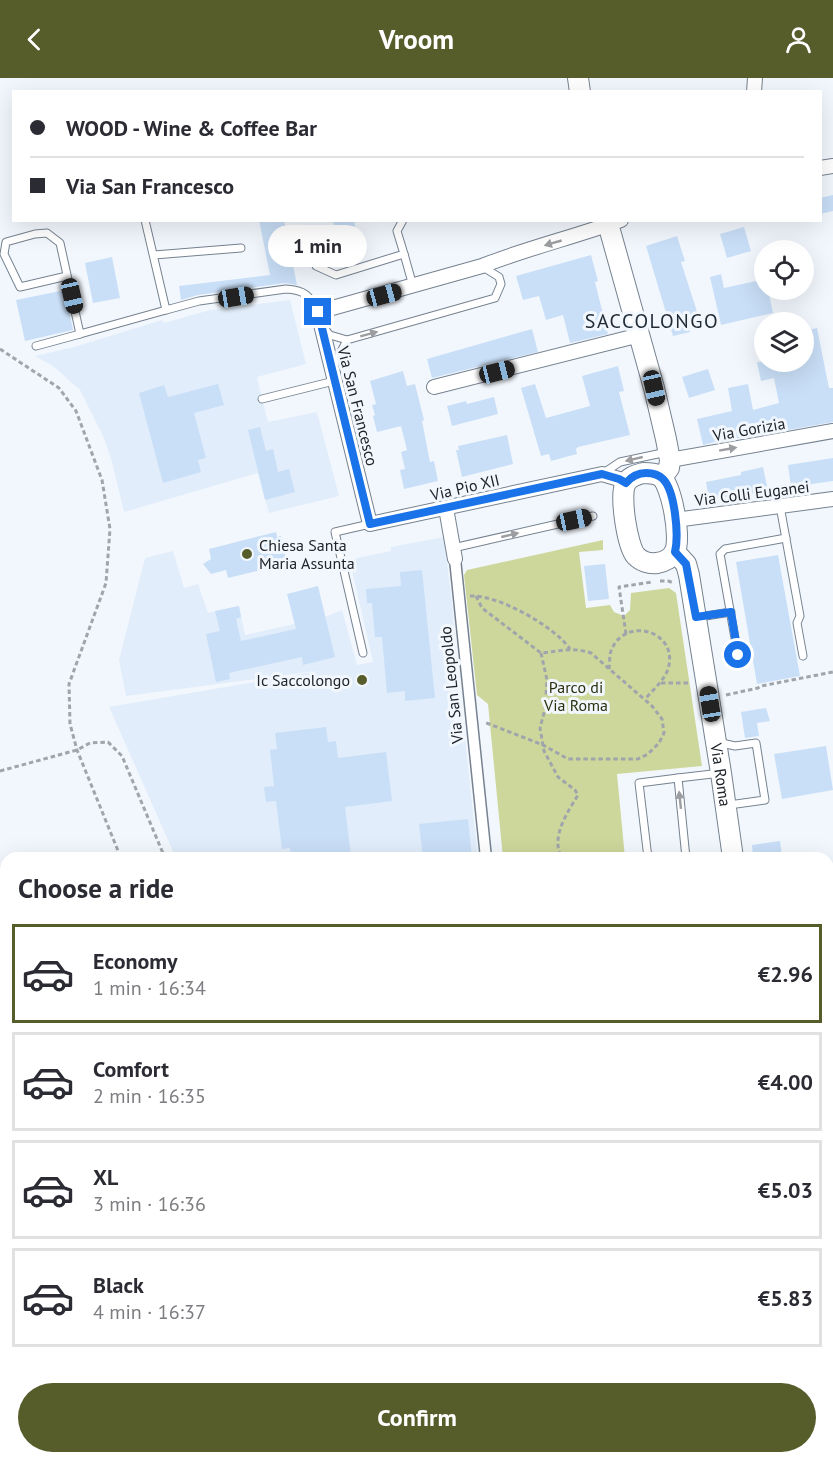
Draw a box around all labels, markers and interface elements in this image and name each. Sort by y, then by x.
text: Vroom [379,22,454,56]
icon: back [18,23,51,56]
icon: person [782,23,815,56]
text: WOOD - Wine & Coffee Bar [66,114,317,142]
text: Via San Francesco [66,172,234,200]
callout: 1 min [268,225,368,267]
text: 1 min [293,233,342,259]
one-way arrow [544,239,562,248]
map controls [754,240,814,372]
button: locate [754,240,814,300]
car [59,276,85,316]
car [364,282,404,308]
car [217,285,255,309]
route end [304,298,331,325]
district label: SACCOLONGO [585,308,719,334]
button: layers [754,312,814,372]
one-way arrow [360,329,378,338]
street label: Via San Francesco [333,343,383,468]
car [477,359,517,385]
car [641,368,667,408]
street label: Via Gorizia [710,413,787,445]
one-way arrow [719,445,738,454]
one-way arrow [625,454,643,464]
street label: Via Pio XII [427,469,502,505]
street label: Via Colli Euganei [692,476,811,510]
car [555,507,593,533]
one-way arrow [501,530,519,540]
place label: Chiesa Santa Maria Assunta [259,535,355,573]
marker: Chiesa Santa Maria Assunta [240,547,254,561]
street label: Via San Leopoldo [435,625,467,746]
route start [724,641,751,668]
place label: Ic Saccolongo [256,670,350,690]
marker: Ic Saccolongo [355,673,369,687]
park label: Parco di Via Roma [543,677,608,715]
car [698,685,722,723]
street label: Via Roma [706,741,736,808]
one-way arrow [675,790,685,809]
text: Choose a ride [18,871,174,905]
icon: car [21,947,75,1001]
text: Economy [93,947,177,975]
text: €2.96 [758,960,813,988]
text: 1 min · 16:34 [93,975,206,1001]
icon: car [21,1055,75,1109]
text: Comfort [93,1055,169,1083]
text: €4.00 [758,1068,813,1096]
text: 2 min · 16:35 [93,1083,206,1109]
icon: car [21,1163,75,1217]
text: XL [93,1163,118,1191]
text: €5.03 [758,1176,813,1204]
text: 3 min · 16:36 [93,1191,206,1217]
icon: car [21,1271,75,1325]
text: Black [93,1271,144,1299]
text: €5.83 [758,1284,813,1312]
text: 4 min · 16:37 [93,1299,206,1325]
button: Confirm [18,1383,816,1452]

